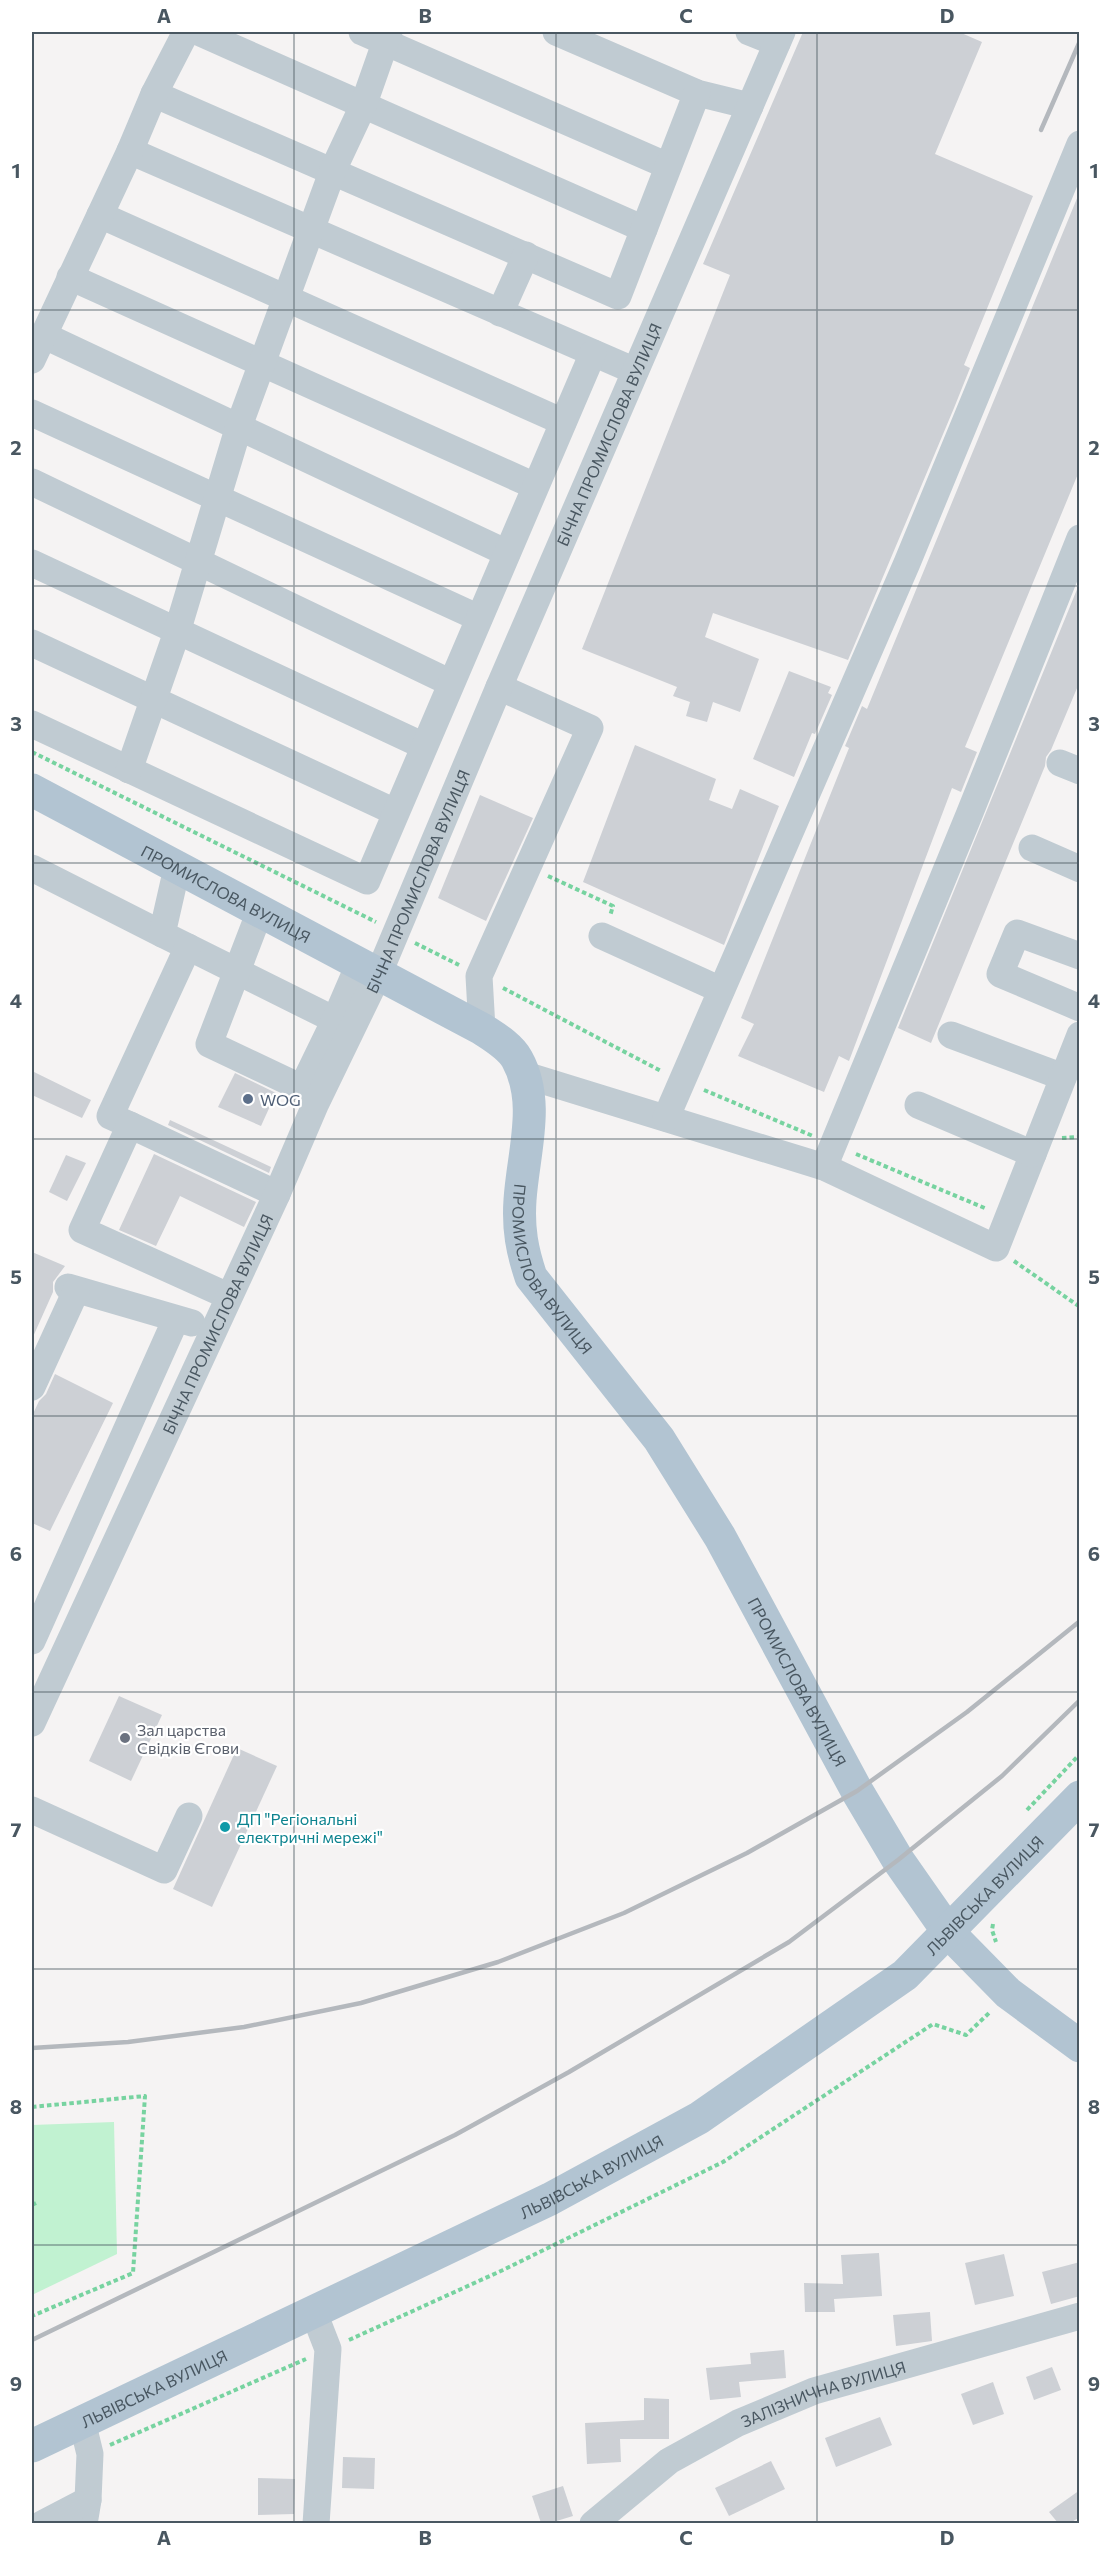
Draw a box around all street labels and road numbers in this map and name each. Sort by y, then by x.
street label: БІЧНА ПРОМИСЛОВА ВУЛИЦЯ [552,320,665,548]
street label: БІЧНА ПРОМИСЛОВА ВУЛИЦЯ [361,767,473,996]
street label: ПРОМИСЛОВА ВУЛИЦЯ [138,840,314,946]
street label: ПРОМИСЛОВА ВУЛИЦЯ [510,1183,597,1357]
street label: БІЧНА ПРОМИСЛОВА ВУЛИЦЯ [158,1211,276,1437]
street label: ПРОМИСЛОВА ВУЛИЦЯ [745,1594,851,1769]
street label: ЛЬВІВСЬКА ВУЛИЦЯ [921,1831,1047,1958]
street label: ЛЬВІВСЬКА ВУЛИЦЯ [516,2130,666,2222]
street label: ЛЬВІВСЬКА ВУЛИЦЯ [78,2345,230,2431]
street label: ЗАЛІЗНИЧНА ВУЛИЦЯ [738,2356,908,2430]

